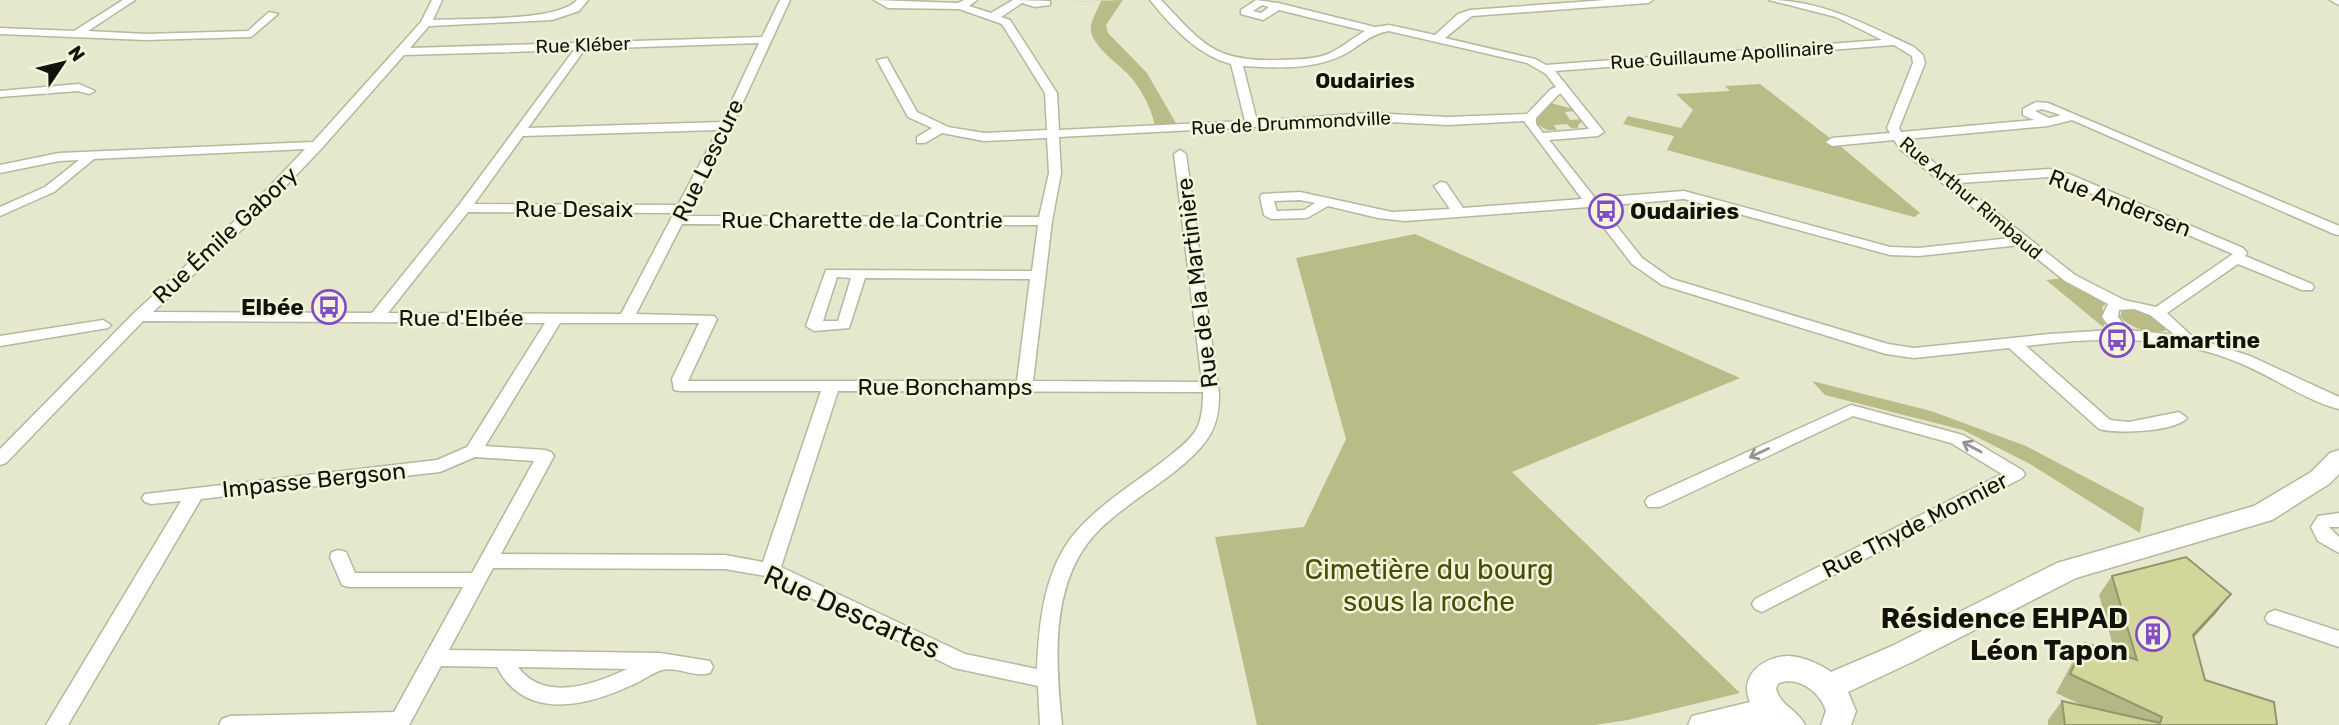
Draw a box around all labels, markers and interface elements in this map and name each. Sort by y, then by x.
north arrow [28,28,98,98]
street label: Rue Kléber [535,32,632,58]
street label: Rue Guillaume Apollinaire [1609,36,1835,74]
text: N [63,41,90,66]
district label: Oudairies [1315,68,1415,93]
street label: Rue Lescure [666,94,750,226]
street label: Rue de Drummondville [1191,106,1391,140]
street label: Rue Arthur Rimbaud [1895,132,2047,264]
street label: Rue Émile Gabory [147,160,304,309]
street label: Rue Andersen [2045,163,2195,243]
street label: Rue de la Martinière [1170,176,1224,390]
bus stop icon: Oudairies [1587,192,1625,230]
street label: Rue Desaix [515,195,633,223]
place label: Oudairies [1630,197,1739,225]
street label: Rue Charette de la Contrie [721,206,1003,234]
bus stop icon: Elbée [310,288,348,326]
place label: Elbée [241,293,304,321]
street label: Rue d'Elbée [398,304,524,332]
bus stop icon: Lamartine [2098,321,2136,359]
place label: Lamartine [2142,326,2260,354]
street label: Rue Bonchamps [857,373,1033,401]
one-way arrow [1962,440,1982,454]
one-way arrow [1749,446,1770,460]
street label: Impasse Bergson [221,456,407,504]
street label: Rue Thyde Monnier [1818,466,2013,584]
park label: Cimetière du bourg sous la roche [1304,553,1554,618]
street label: Rue Descartes [759,558,945,666]
place label: Résidence EHPAD Léon Tapon [1881,602,2128,667]
building icon: Résidence EHPAD Léon Tapon [2134,615,2172,653]

